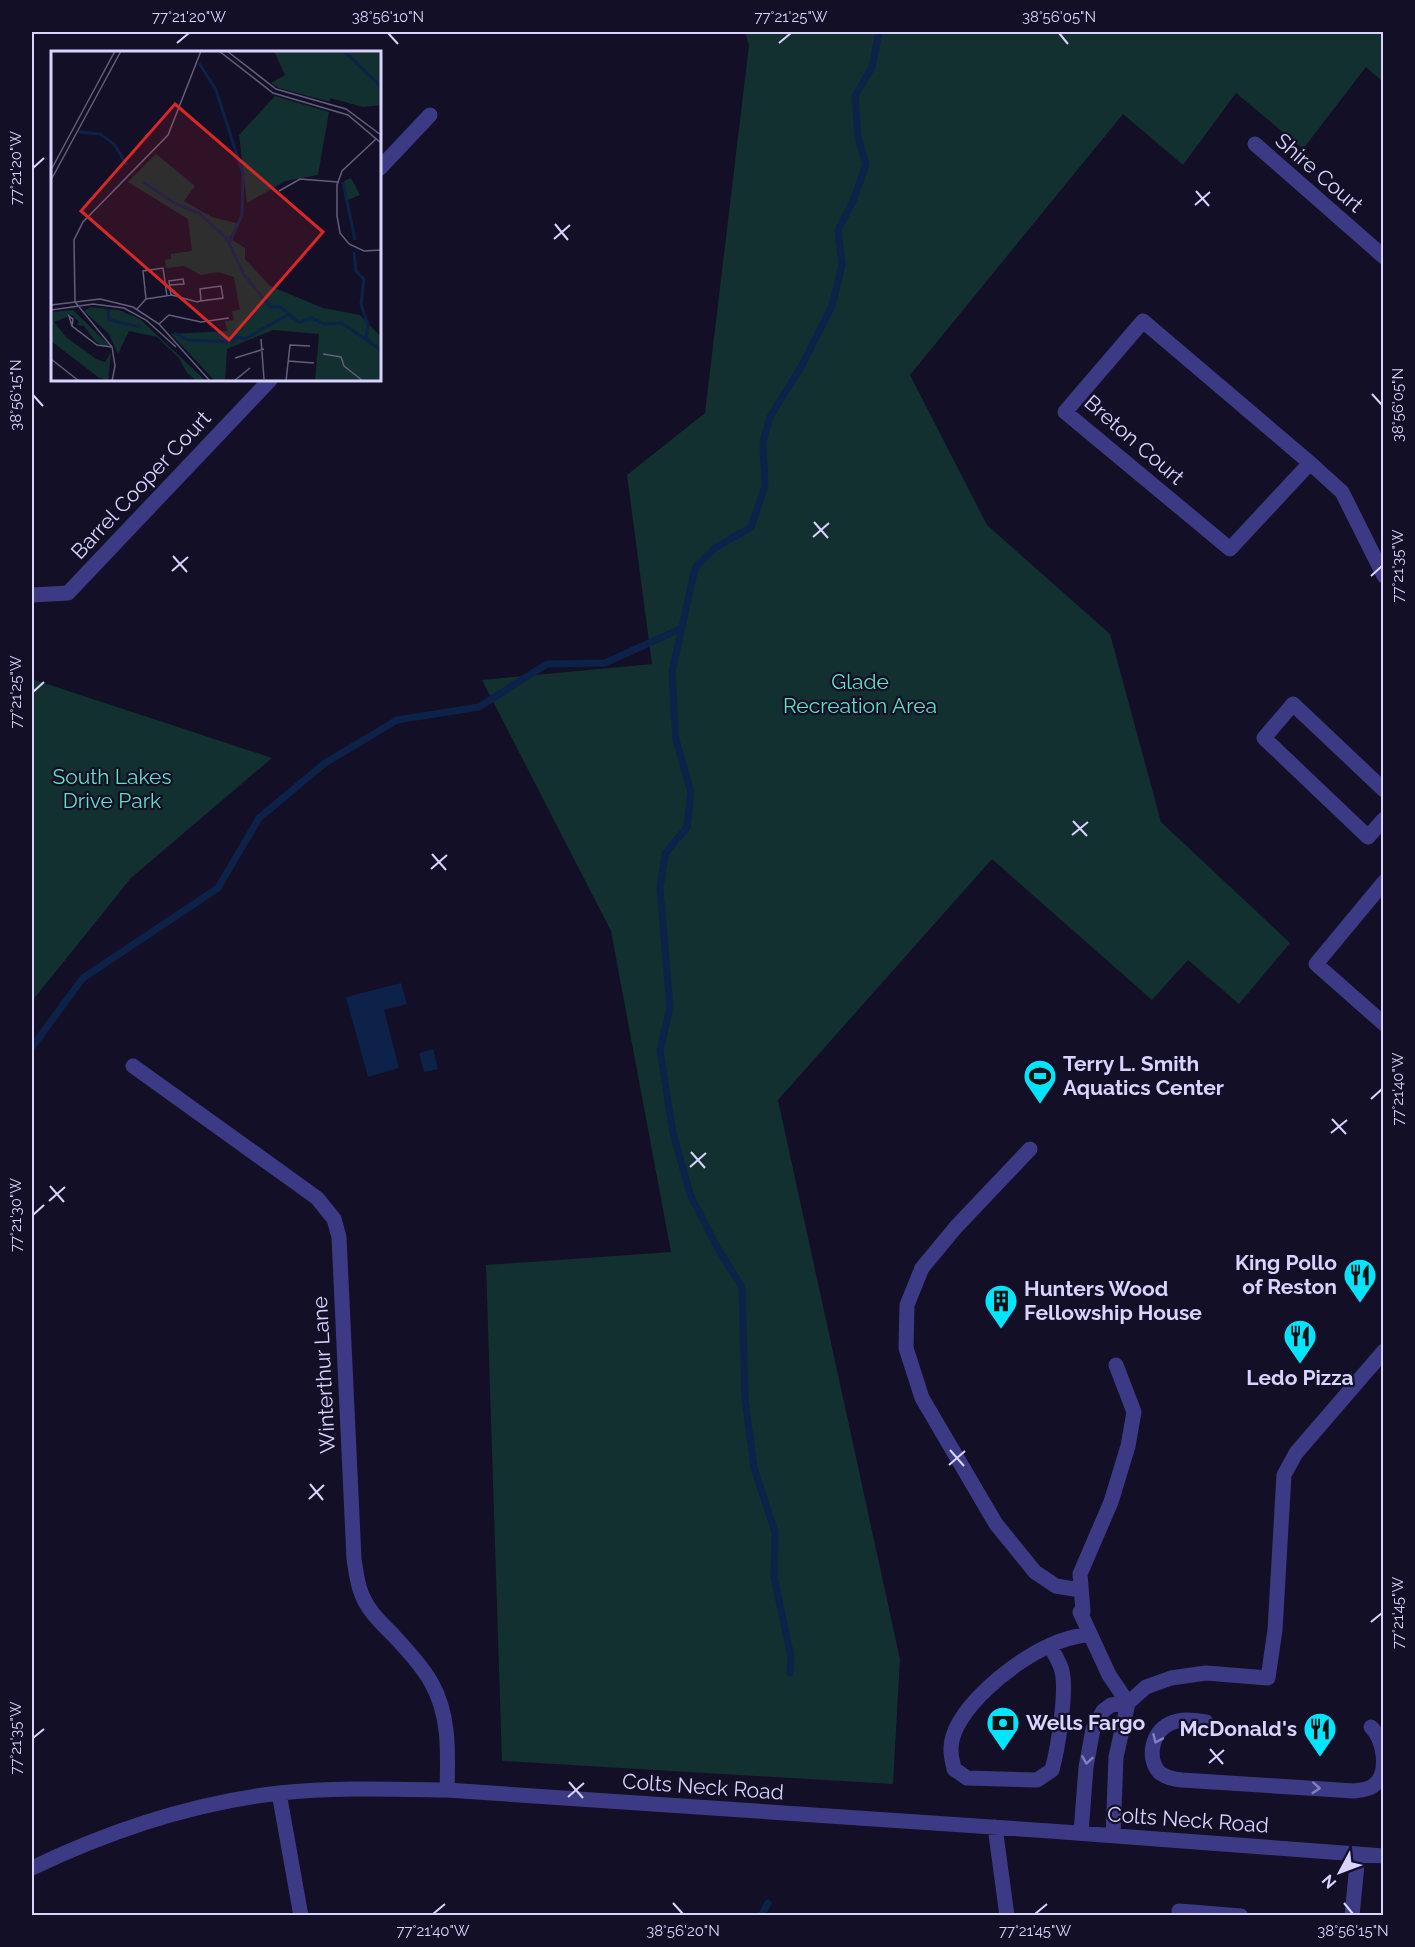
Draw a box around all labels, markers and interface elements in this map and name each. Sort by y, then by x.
text: 77°21'20"W [152,8,226,26]
text: 38°56'10"N [352,8,424,26]
text: 77°21'25"W [755,8,828,26]
text: 38°56'05"N [1022,8,1096,26]
inset map [51,51,381,381]
street label: Shire Court [1270,128,1368,218]
text: 77°21'20"W [7,131,25,205]
text: 38°56'15"N [7,359,25,431]
text: 38°56'05"N [1389,368,1407,442]
street label: Breton Court [1079,390,1189,490]
street label: Barrel Cooper Court [66,405,216,564]
text: 77°21'35"W [1389,529,1407,603]
text: 77°21'25"W [7,655,25,728]
park label: Glade Recreation Area [783,669,937,718]
park label: South Lakes Drive Park [52,764,172,813]
place label: Terry L. Smith Aquatics Center [1063,1051,1224,1100]
text: 77°21'40"W [1389,1052,1407,1126]
sports icon: Terry L. Smith Aquatics Center [1022,1058,1058,1105]
text: 77°21'30"W [7,1178,25,1252]
place label: King Pollo of Reston [1235,1250,1337,1299]
restaurant icon: King Pollo of Reston [1342,1257,1378,1304]
place label: Hunters Wood Fellowship House [1024,1276,1202,1325]
building icon: Hunters Wood Fellowship House [983,1283,1019,1330]
street label: Winterthur Lane [307,1296,340,1454]
restaurant icon: Ledo Pizza [1282,1318,1318,1365]
place label: Ledo Pizza [1246,1365,1354,1390]
text: 77°21'45"W [1389,1577,1407,1649]
text: 77°21'35"W [7,1701,25,1775]
bank icon: Wells Fargo [985,1705,1021,1752]
place label: Wells Fargo [1026,1710,1145,1735]
restaurant icon: McDonald's [1302,1711,1338,1758]
place label: McDonald's [1179,1716,1297,1741]
one-way arrow [1152,1733,1164,1744]
one-way arrow [1081,1755,1094,1765]
street label: Colts Neck Road [621,1768,785,1805]
one-way arrow [1312,1782,1321,1795]
street label: Colts Neck Road [1106,1801,1270,1838]
north arrow [1310,1842,1370,1902]
text: N [1318,1871,1340,1892]
text: 77°21'40"W [396,1922,470,1940]
text: 38°56'20"N [646,1922,720,1940]
text: 77°21'45"W [999,1922,1071,1940]
text: 38°56'15"N [1317,1922,1389,1940]

